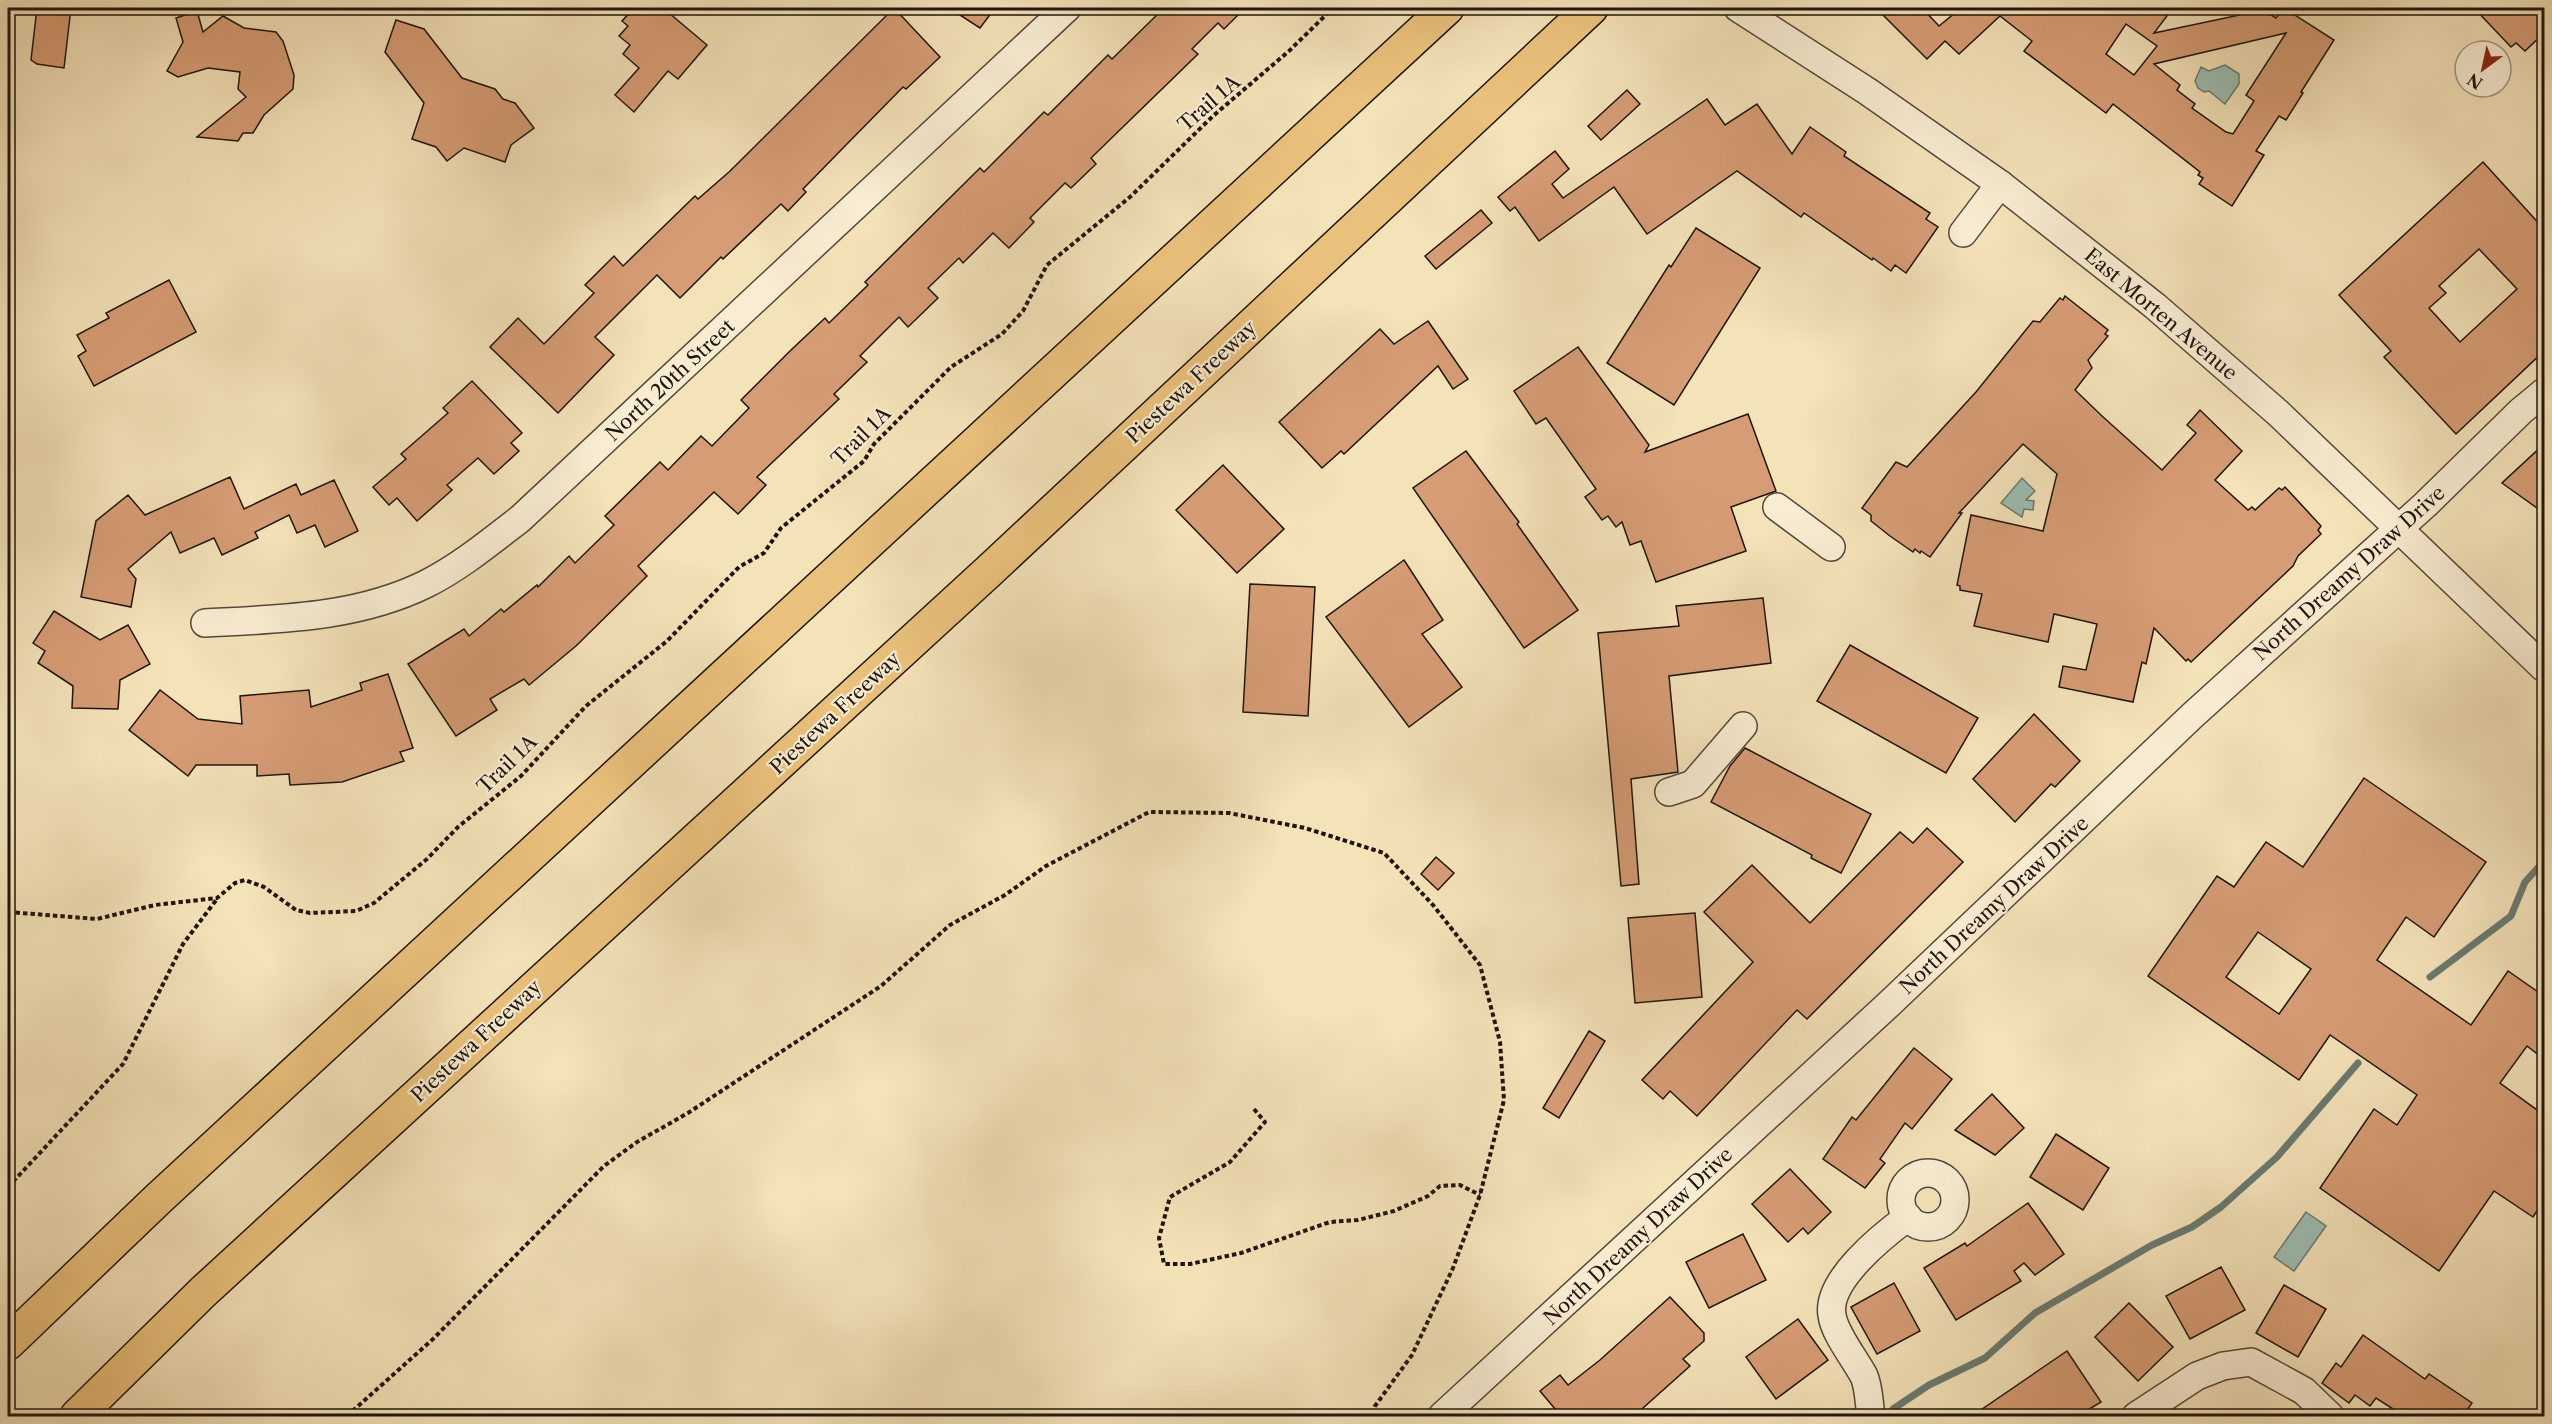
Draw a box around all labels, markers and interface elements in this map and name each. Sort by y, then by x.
north arrow [2453,39,2513,99]
street label: Trail 1A [1173,69,1246,136]
text: N [2463,69,2486,94]
street label: East Morten Avenue [2080,243,2242,385]
street label: North 20th Street [601,314,739,446]
street label: Piestewa Freeway [1121,315,1262,448]
street label: Trail 1A [826,400,897,471]
street label: North Dreamy Draw Drive [2248,481,2450,665]
street label: Piestewa Freeway [765,646,906,779]
street label: Trail 1A [472,729,543,798]
street label: North Dreamy Draw Drive [1895,811,2093,999]
street label: Piestewa Freeway [406,974,547,1107]
street label: North Dreamy Draw Drive [1539,1142,1737,1330]

